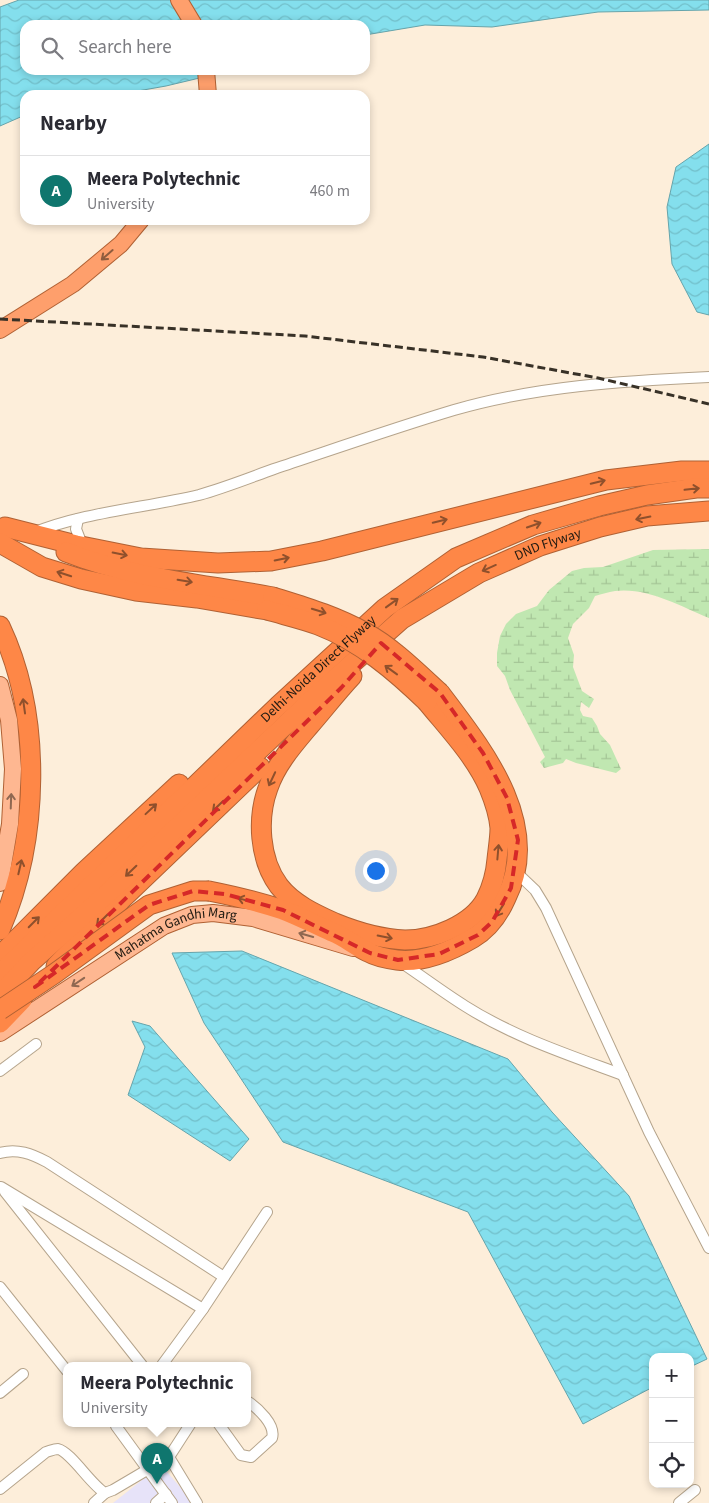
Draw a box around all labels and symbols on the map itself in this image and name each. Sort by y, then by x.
one-way arrow [101,250,114,261]
one-way arrow [589,477,605,486]
one-way arrow [684,484,700,494]
one-way arrow [636,513,652,523]
one-way arrow [431,516,447,525]
one-way arrow [526,520,541,529]
street label: DND Flyway [511,523,584,566]
one-way arrow [112,550,128,559]
one-way arrow [274,554,290,563]
one-way arrow [482,564,497,574]
one-way arrow [57,569,72,578]
one-way arrow [176,577,192,587]
one-way arrow [385,598,399,608]
one-way arrow [311,607,327,617]
street label: Delhi-Noida Direct Flyway [256,610,381,727]
one-way arrow [385,664,399,675]
one-way arrow [19,698,29,714]
one-way arrow [267,771,277,786]
one-way arrow [7,793,16,809]
one-way arrow [212,800,224,813]
one-way arrow [145,803,158,815]
one-way arrow [493,845,502,861]
your location [363,858,389,884]
one-way arrow [16,860,25,876]
one-way arrow [124,865,137,877]
one-way arrow [238,894,254,904]
street label: Mahatma Gandhi Marg [111,902,238,965]
one-way arrow [494,902,504,916]
one-way arrow [96,913,108,925]
one-way arrow [28,916,41,928]
one-way arrow [298,929,314,939]
one-way arrow [377,933,393,943]
one-way arrow [71,977,85,987]
pin: A [141,1443,173,1484]

